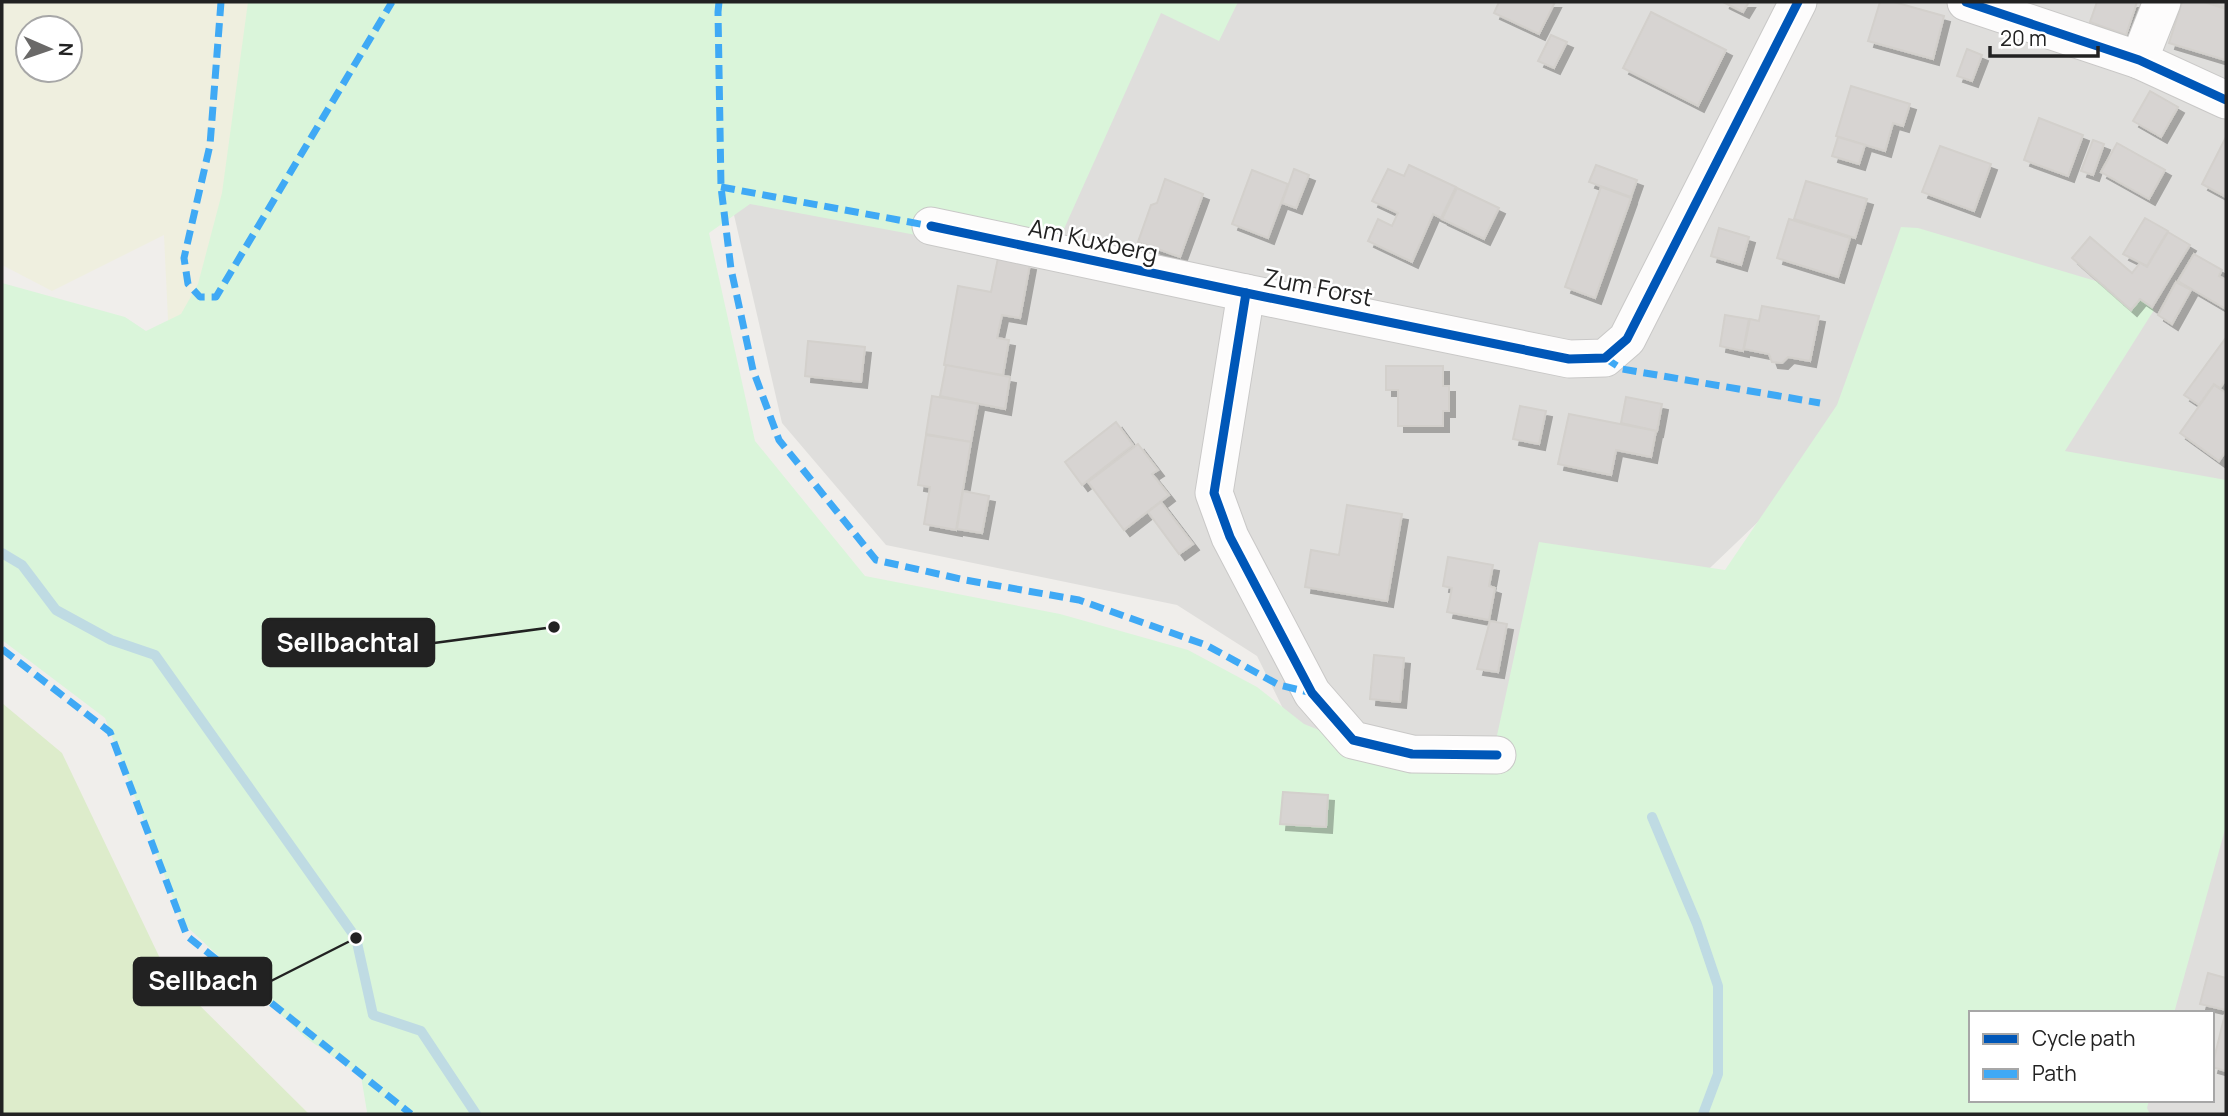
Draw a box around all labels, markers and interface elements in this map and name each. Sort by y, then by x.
north arrow [14,14,84,84]
scale bar [1990,14,2098,58]
text: 20 m [2000,24,2047,52]
text: N [53,42,79,57]
street label: Am Kuxberg [1026,210,1161,269]
street label: Zum Forst [1261,260,1376,313]
callout: Sellbachtal [263,619,434,666]
text: Sellbachtal [276,624,420,660]
callout: Sellbach [134,958,271,1005]
text: Sellbach [148,962,258,998]
legend [1969,1011,2214,1102]
text: Cycle path [2032,1024,2135,1052]
text: Path [2032,1059,2077,1087]

